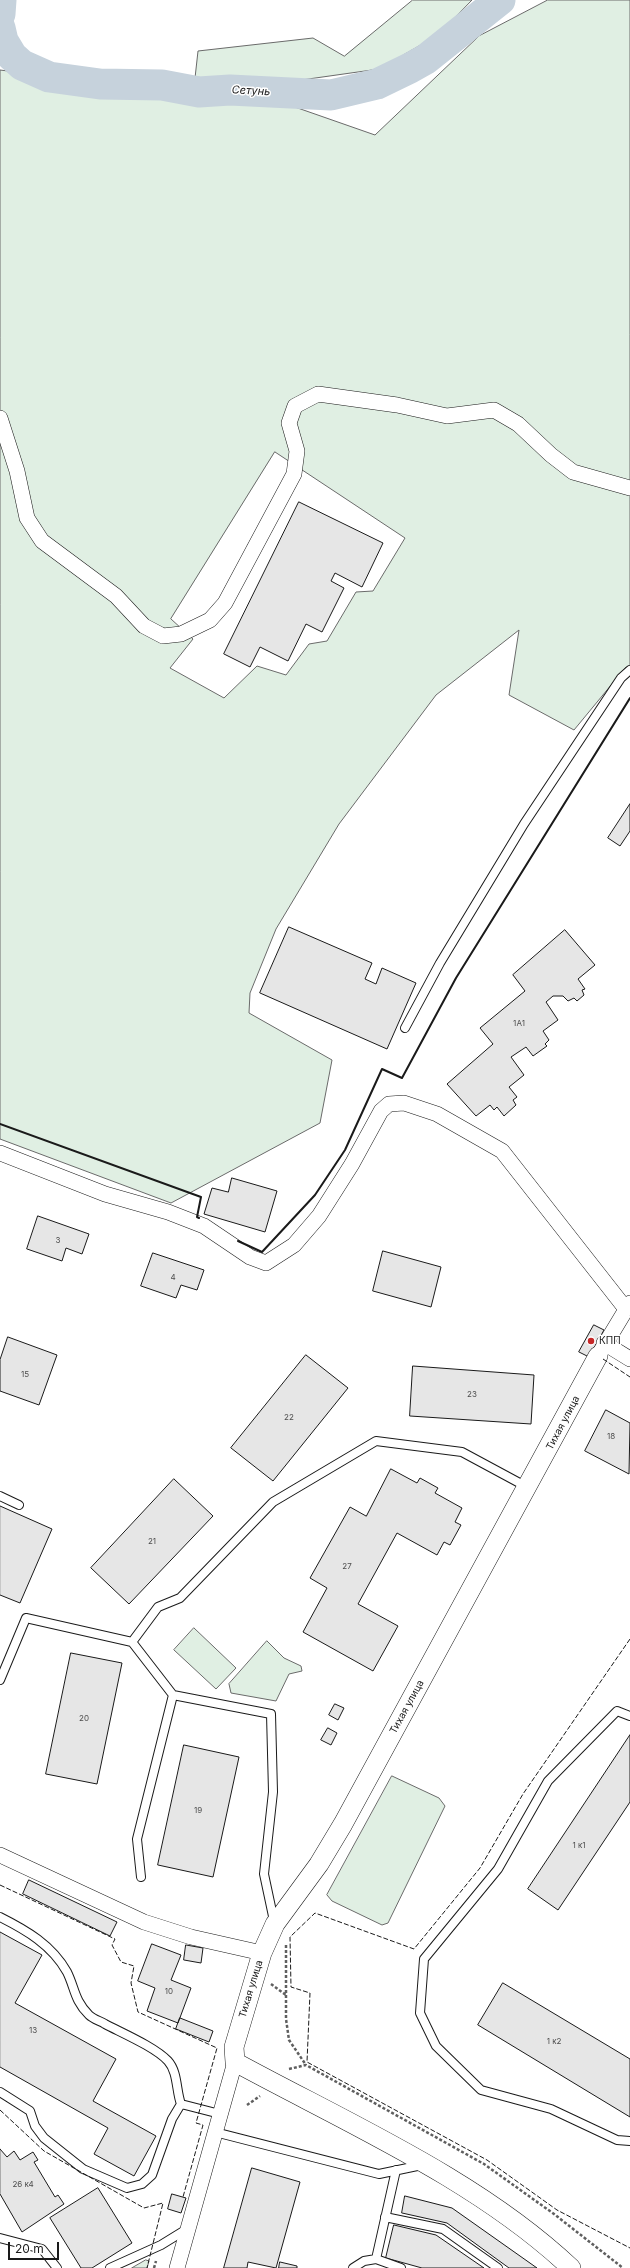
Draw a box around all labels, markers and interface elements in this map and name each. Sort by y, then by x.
water label: Сетунь [231,83,271,99]
house number: 1А1 [513,1019,525,1029]
house number: 3 [56,1236,60,1246]
house number: 4 [170,1273,176,1283]
place label: КПП [599,1335,621,1347]
marker: КПП [586,1336,596,1346]
house number: 15 [21,1370,29,1380]
house number: 23 [467,1390,477,1400]
street label: Тихая улица [544,1394,582,1452]
house number: 22 [284,1413,294,1423]
house number: 18 [607,1432,615,1442]
house number: 21 [148,1537,156,1547]
house number: 27 [342,1562,352,1572]
street label: Тихая улица [387,1678,427,1736]
house number: 20 [79,1714,89,1724]
house number: 19 [194,1806,202,1816]
house number: 1 к1 [572,1841,586,1851]
street label: Тихая улица [237,1959,265,2019]
house number: 10 [165,1987,173,1997]
house number: 13 [29,2026,37,2036]
house number: 1 к2 [547,2037,561,2047]
house number: 26 к4 [12,2180,34,2190]
scale bar [10,2234,61,2260]
text: 20 m [15,2241,44,2256]

